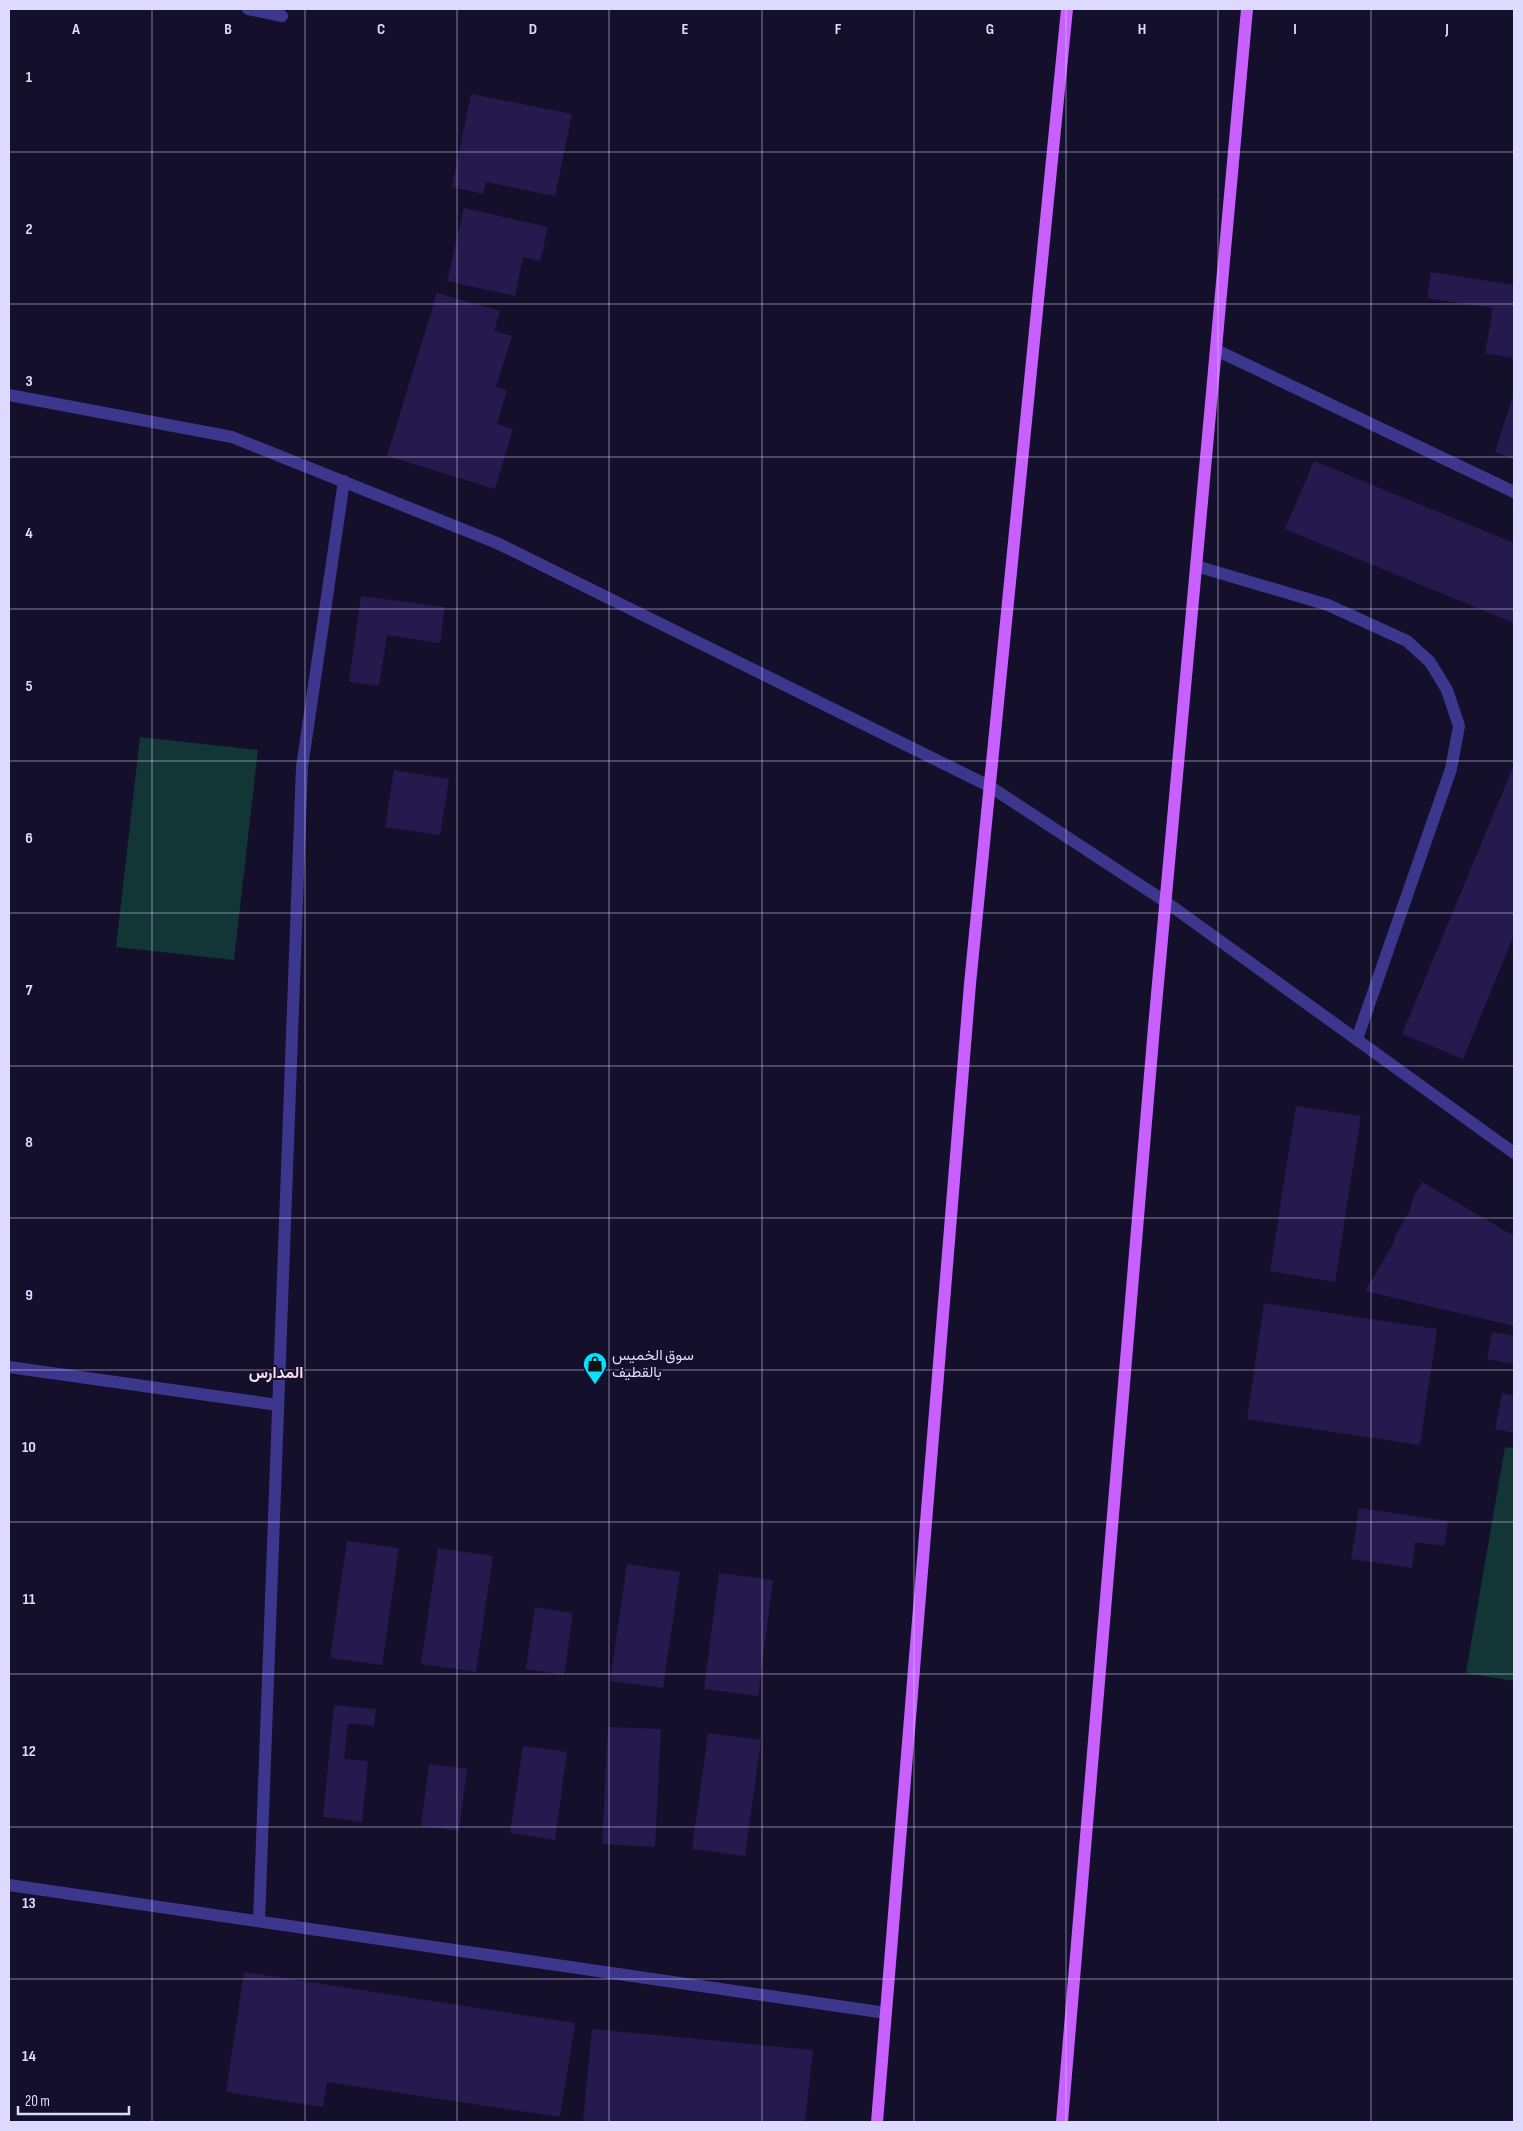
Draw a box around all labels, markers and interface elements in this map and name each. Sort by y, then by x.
text: A [71,20,80,39]
text: B [224,20,232,39]
text: C [377,20,385,39]
text: D [529,20,537,39]
text: E [682,20,689,39]
text: F [835,20,842,39]
text: G [986,20,994,39]
text: H [1138,20,1146,39]
text: I [1293,20,1297,39]
text: J [1444,20,1449,39]
text: 1 [26,68,33,87]
text: 2 [25,220,33,239]
text: 3 [25,372,33,391]
text: 4 [25,524,33,543]
text: 5 [25,677,33,696]
text: 6 [25,829,33,848]
text: 7 [26,981,33,1000]
text: 8 [25,1133,33,1152]
text: 9 [25,1286,33,1305]
place label: سوق الخميس بالقطيف [612,1346,694,1382]
shop icon: سوق الخميس بالقطيف [582,1351,608,1385]
district label: المدارس [249,1364,303,1383]
text: 10 [22,1438,36,1457]
text: 11 [23,1590,36,1609]
text: 12 [22,1742,36,1761]
text: 13 [22,1894,36,1913]
text: 14 [22,2047,36,2066]
scale bar [18,2084,129,2116]
text: 20 m [25,2092,50,2111]

